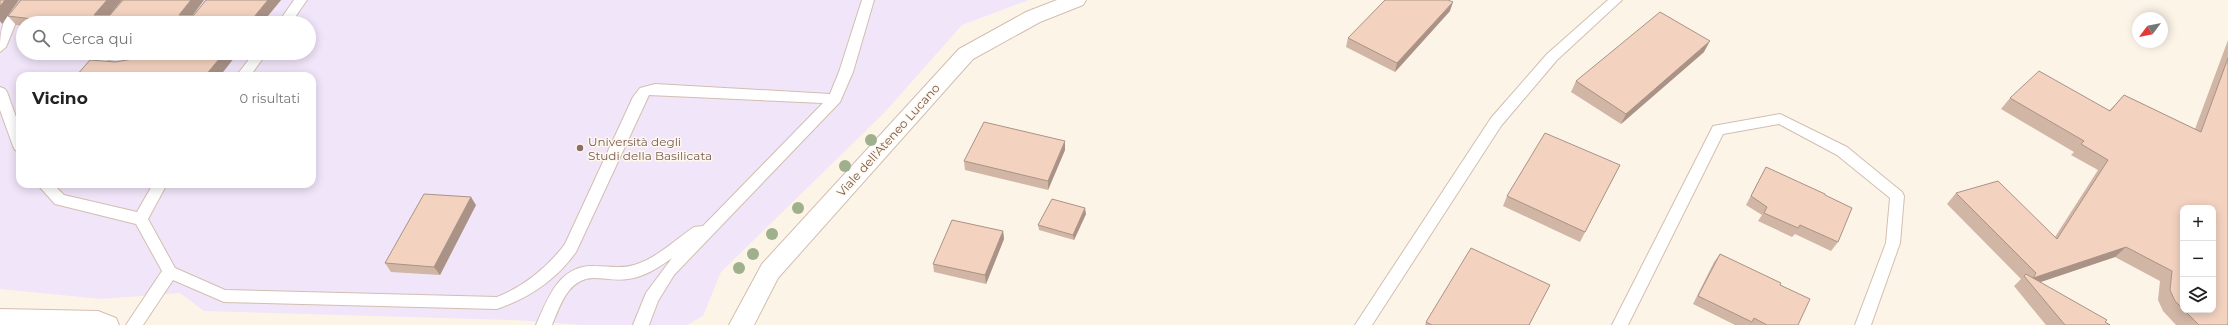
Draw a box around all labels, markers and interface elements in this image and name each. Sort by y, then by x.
north arrow [2132,12,2168,48]
search box [16,16,316,60]
icon: search [30,27,52,49]
text: Cerca qui [62,29,133,48]
street label: Viale dell'Ateneo Lucano [833,80,943,200]
text: Vicino [32,88,88,108]
text: 0 risultati [239,90,300,106]
place label: Università degli Studi della Basilicata [588,134,712,163]
marker: Università degli Studi della Basilicata [575,143,585,153]
map controls [2180,205,2216,313]
button: + [2180,205,2216,241]
button: − [2180,241,2216,277]
button: layers [2180,277,2216,313]

